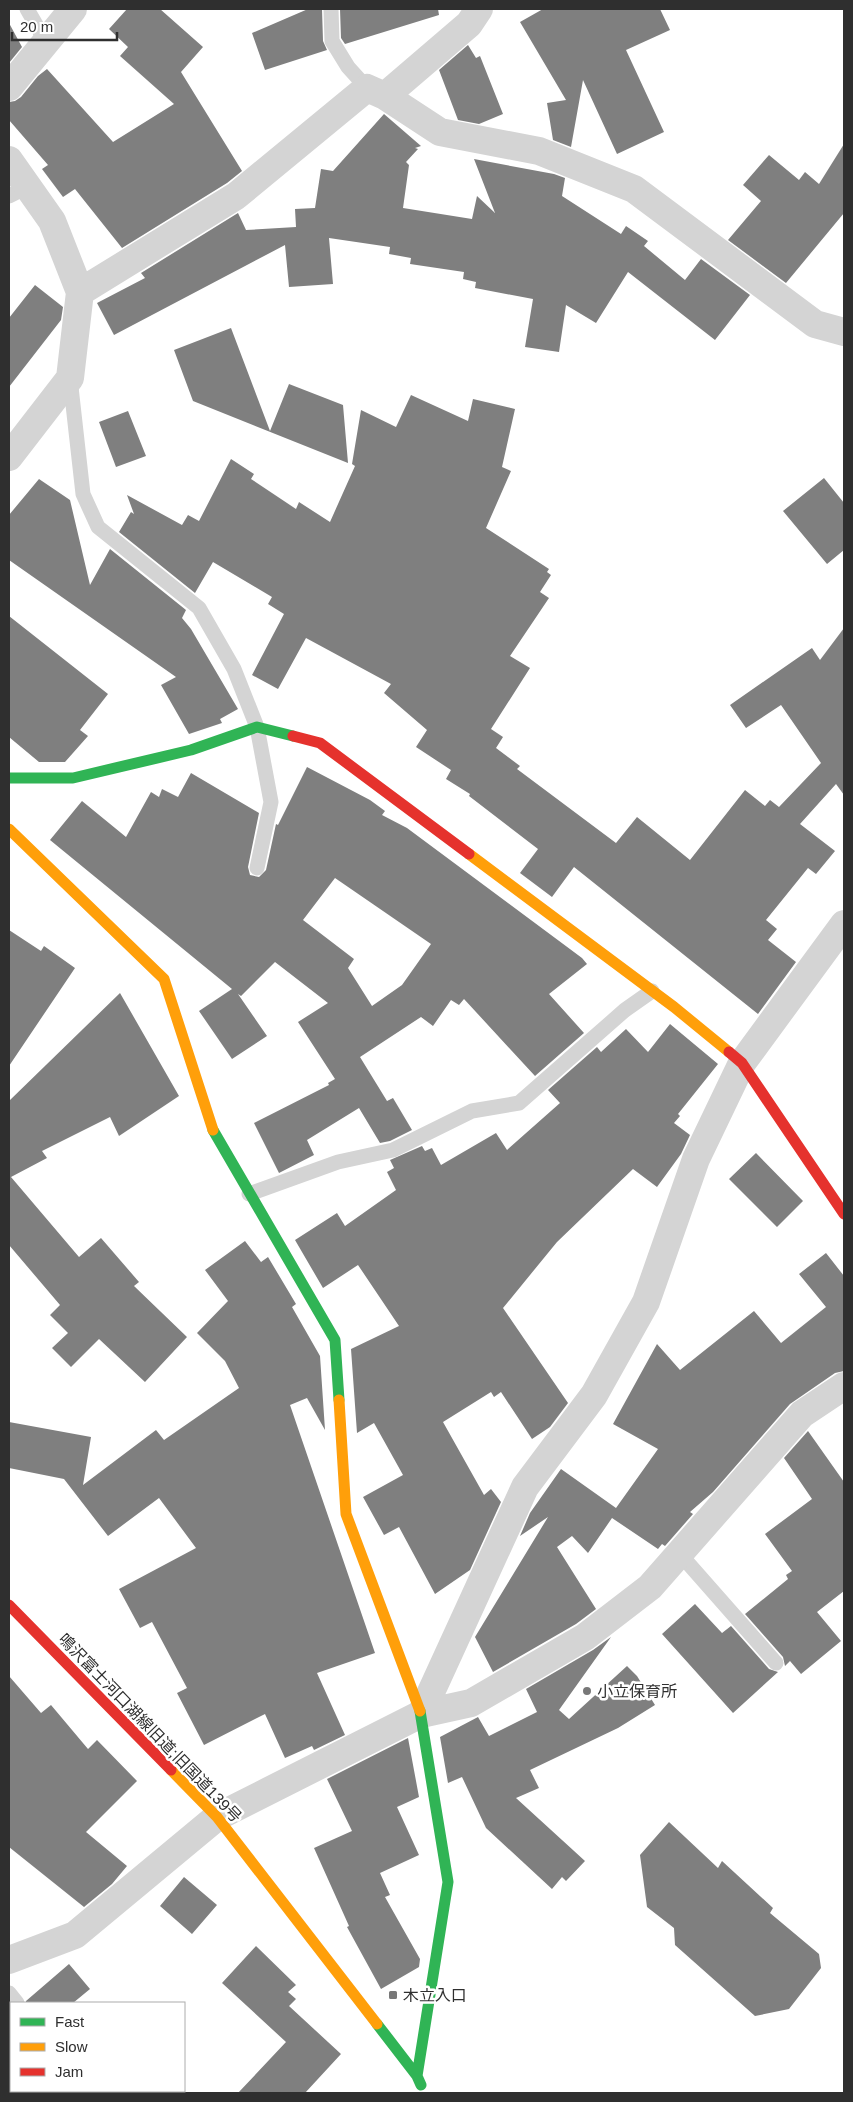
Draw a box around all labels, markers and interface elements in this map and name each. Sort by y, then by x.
scale bar [12,10,118,42]
text: 20 m [20,18,53,35]
street label: 鳴沢富士河口湖線旧道;旧国道139号 [55,1630,245,1826]
place label: 小立保育所 [597,1683,677,1700]
marker: 小立保育所 [581,1685,593,1697]
place label: 木立入口 [403,1987,467,2004]
marker: 木立入口 [387,1989,399,2001]
legend [10,2002,185,2092]
text: Fast [55,2013,85,2030]
text: Slow [55,2038,88,2055]
text: Jam [55,2063,83,2080]

